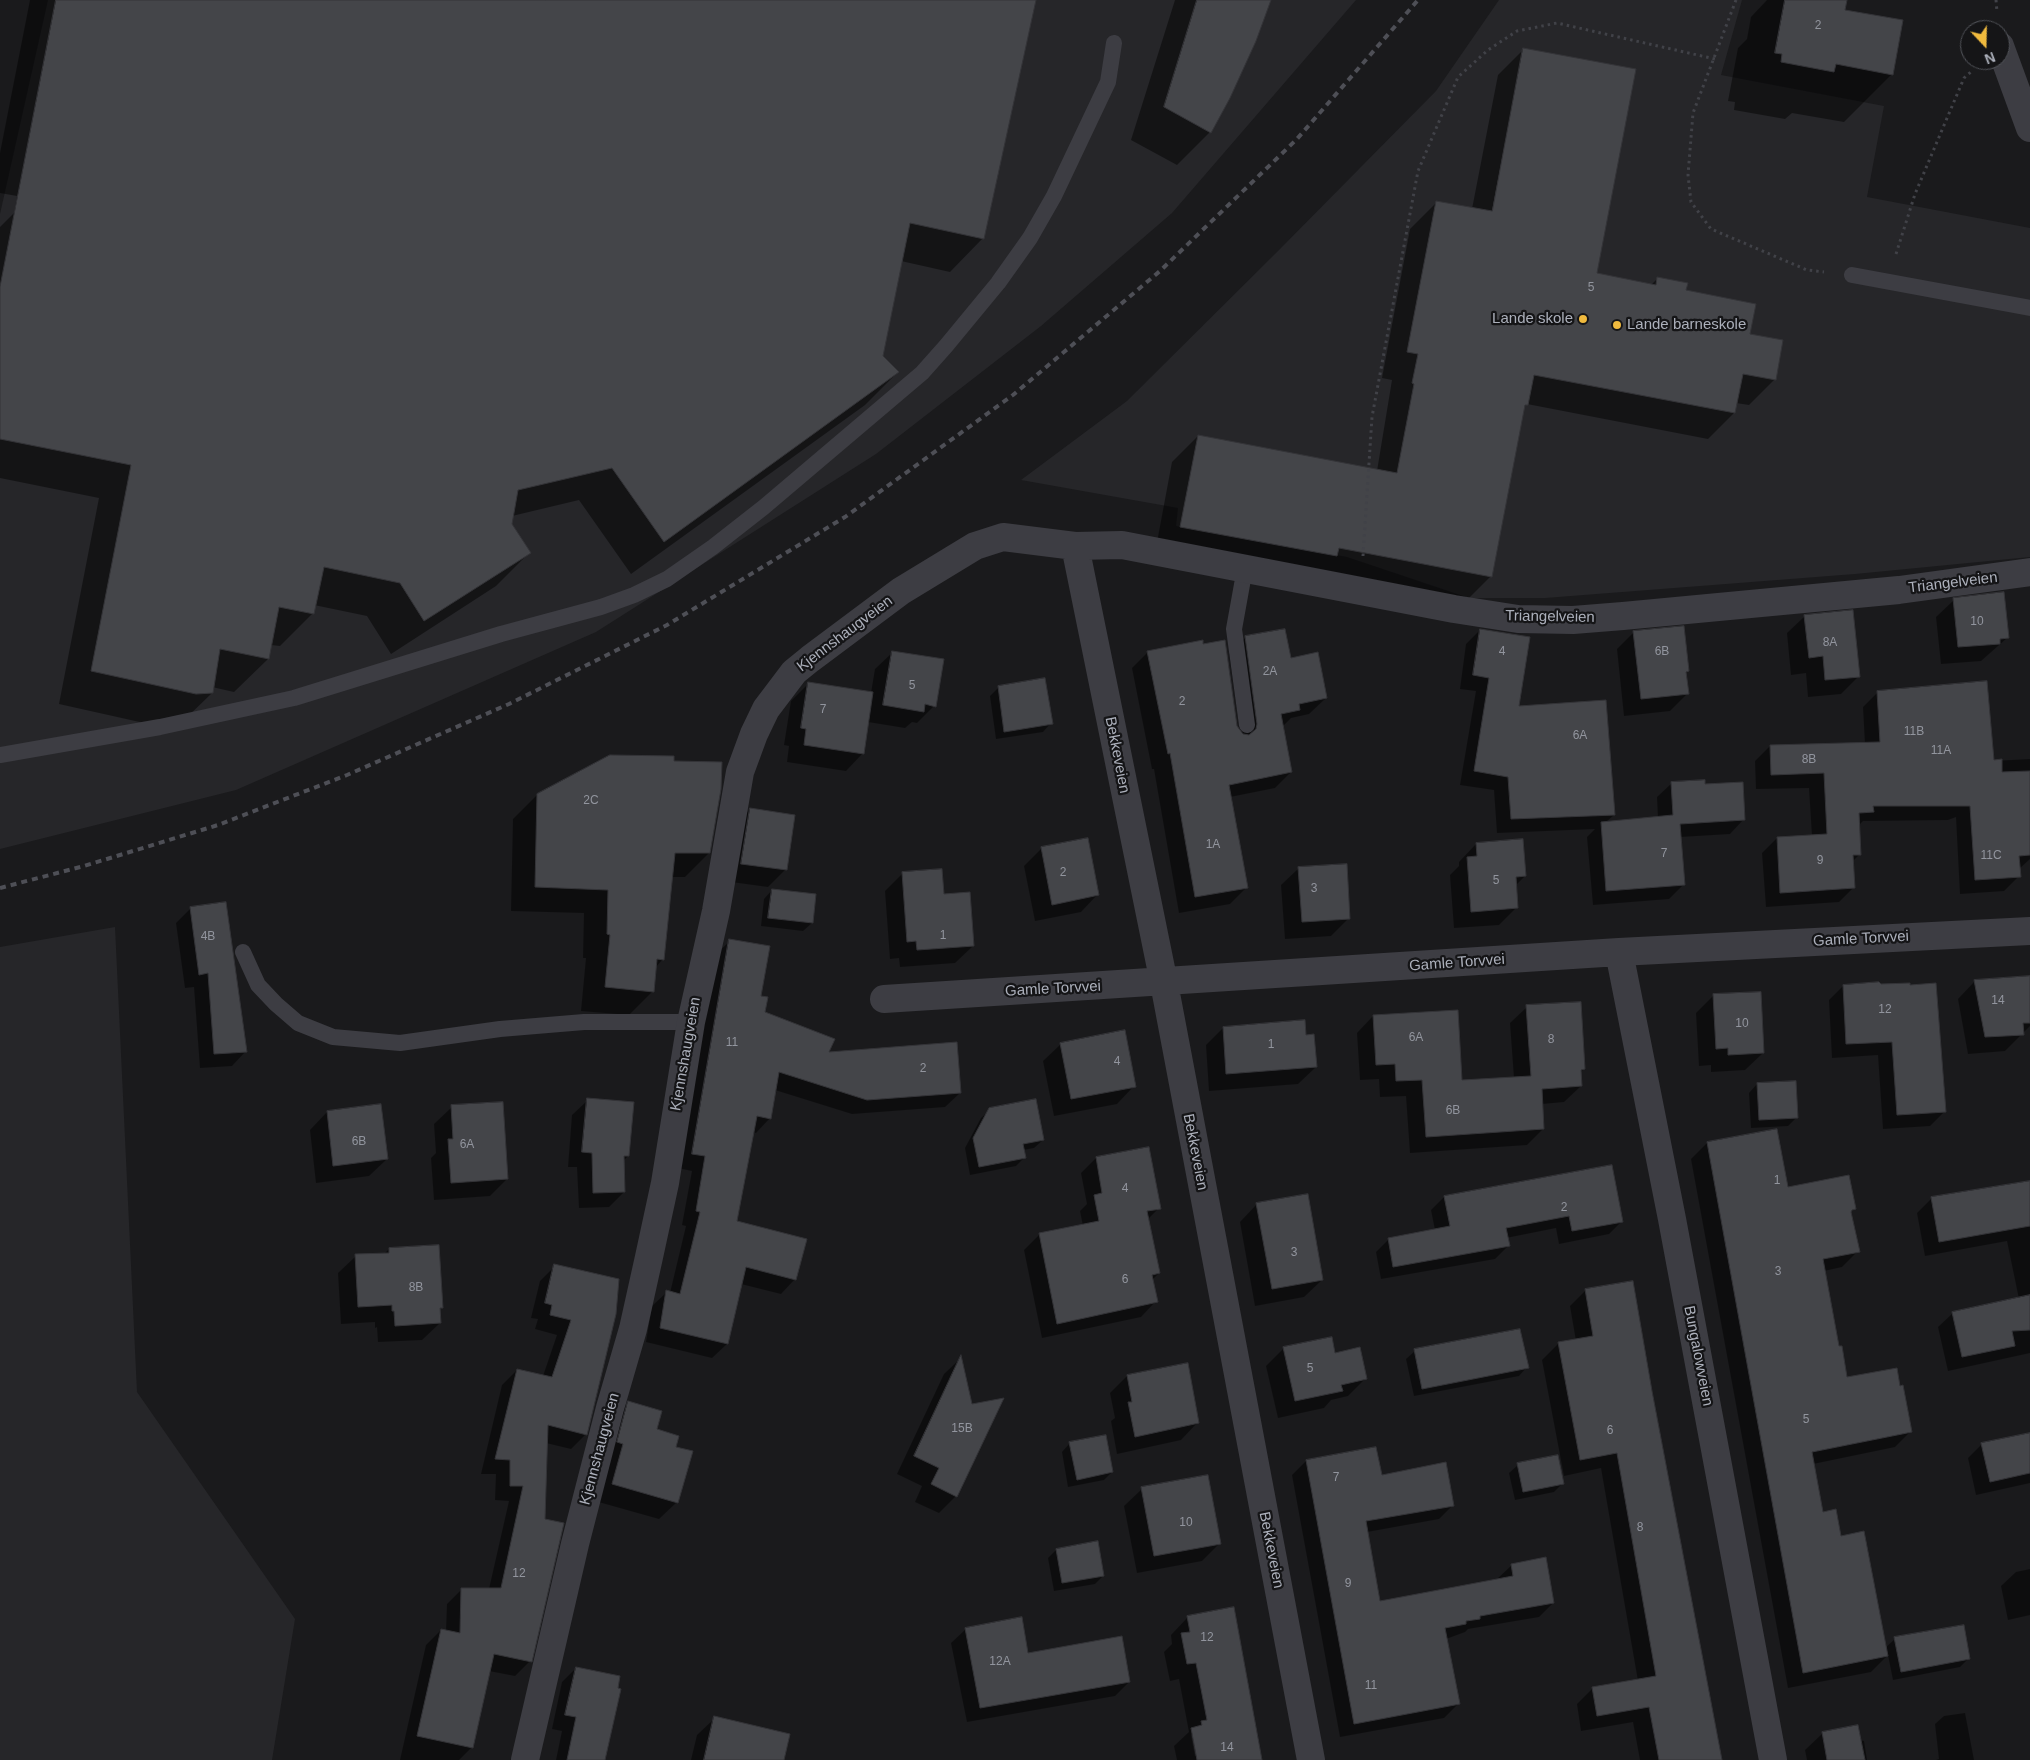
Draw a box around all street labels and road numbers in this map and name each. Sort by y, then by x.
street label: Triangelveien [1907,569,1999,597]
street label: Kjennshaugveien [794,592,896,676]
street label: Triangelveien [1505,607,1595,627]
street label: Bekkeveien [1101,715,1133,795]
street label: Gamle Torvvei [1813,928,1909,950]
street label: Gamle Torvvei [1409,951,1505,975]
street label: Gamle Torvvei [1005,978,1101,1000]
street label: Kjennshaugveien [667,996,705,1112]
street label: Bekkeveien [1179,1112,1211,1192]
street label: Bungalowveien [1679,1304,1717,1408]
street label: Kjennshaugveien [576,1391,624,1507]
street label: Bekkeveien [1255,1510,1287,1590]

